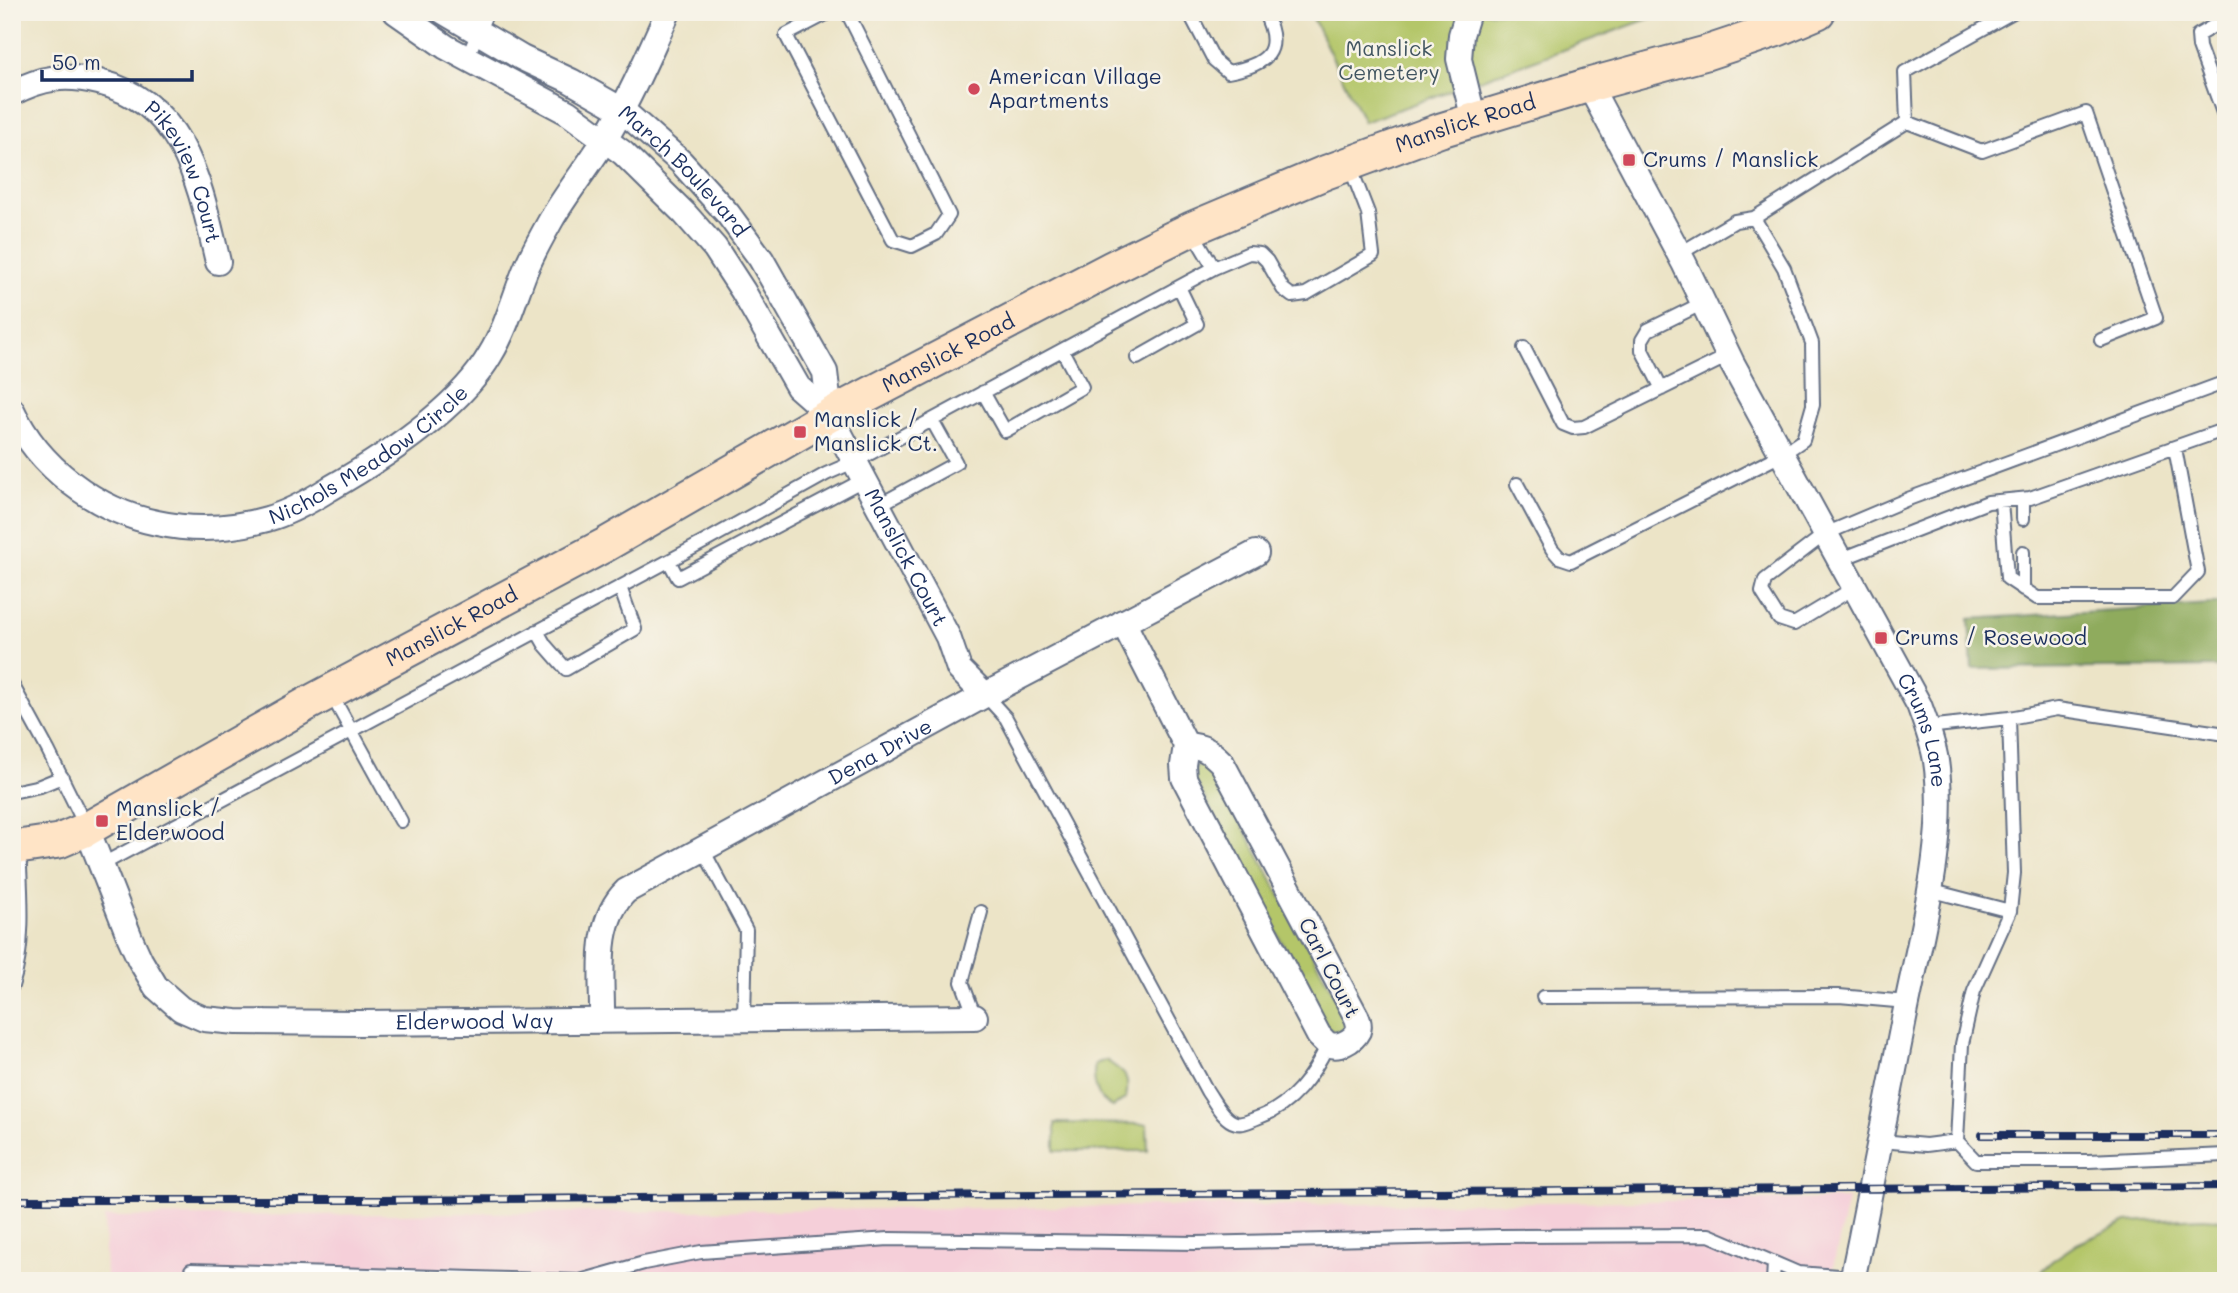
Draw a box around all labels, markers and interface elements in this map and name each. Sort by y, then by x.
park label: Manslick Cemetery [1338,34,1440,85]
scale bar [42,38,192,82]
text: 50 m [52,48,101,75]
place label: American Village Apartments [988,62,1162,113]
marker: American Village Apartments [966,81,982,97]
street label: Manslick Road [1391,87,1539,158]
street label: Pikeview Court [140,94,228,246]
street label: March Boulevard [614,98,755,241]
place label: Crums / Manslick [1643,145,1818,172]
marker: Crums / Manslick [1621,152,1637,168]
street label: Manslick Road [877,306,1019,398]
street label: Nichols Meadow Circle [265,379,473,530]
place label: Manslick / Manslick Ct. [814,405,938,456]
marker: Manslick / Manslick Ct. [792,424,808,440]
street label: Manslick Court [859,483,955,630]
street label: Manslick Road [380,579,522,672]
place label: Crums / Rosewood [1895,623,2087,650]
marker: Crums / Rosewood [1873,630,1889,646]
street label: Crums Lane [1892,668,1954,788]
street label: Dena Drive [823,711,936,790]
place label: Manslick / Elderwood [116,794,225,845]
marker: Manslick / Elderwood [94,813,110,829]
street label: Carl Court [1293,912,1367,1022]
street label: Elderwood Way [396,1006,554,1035]

